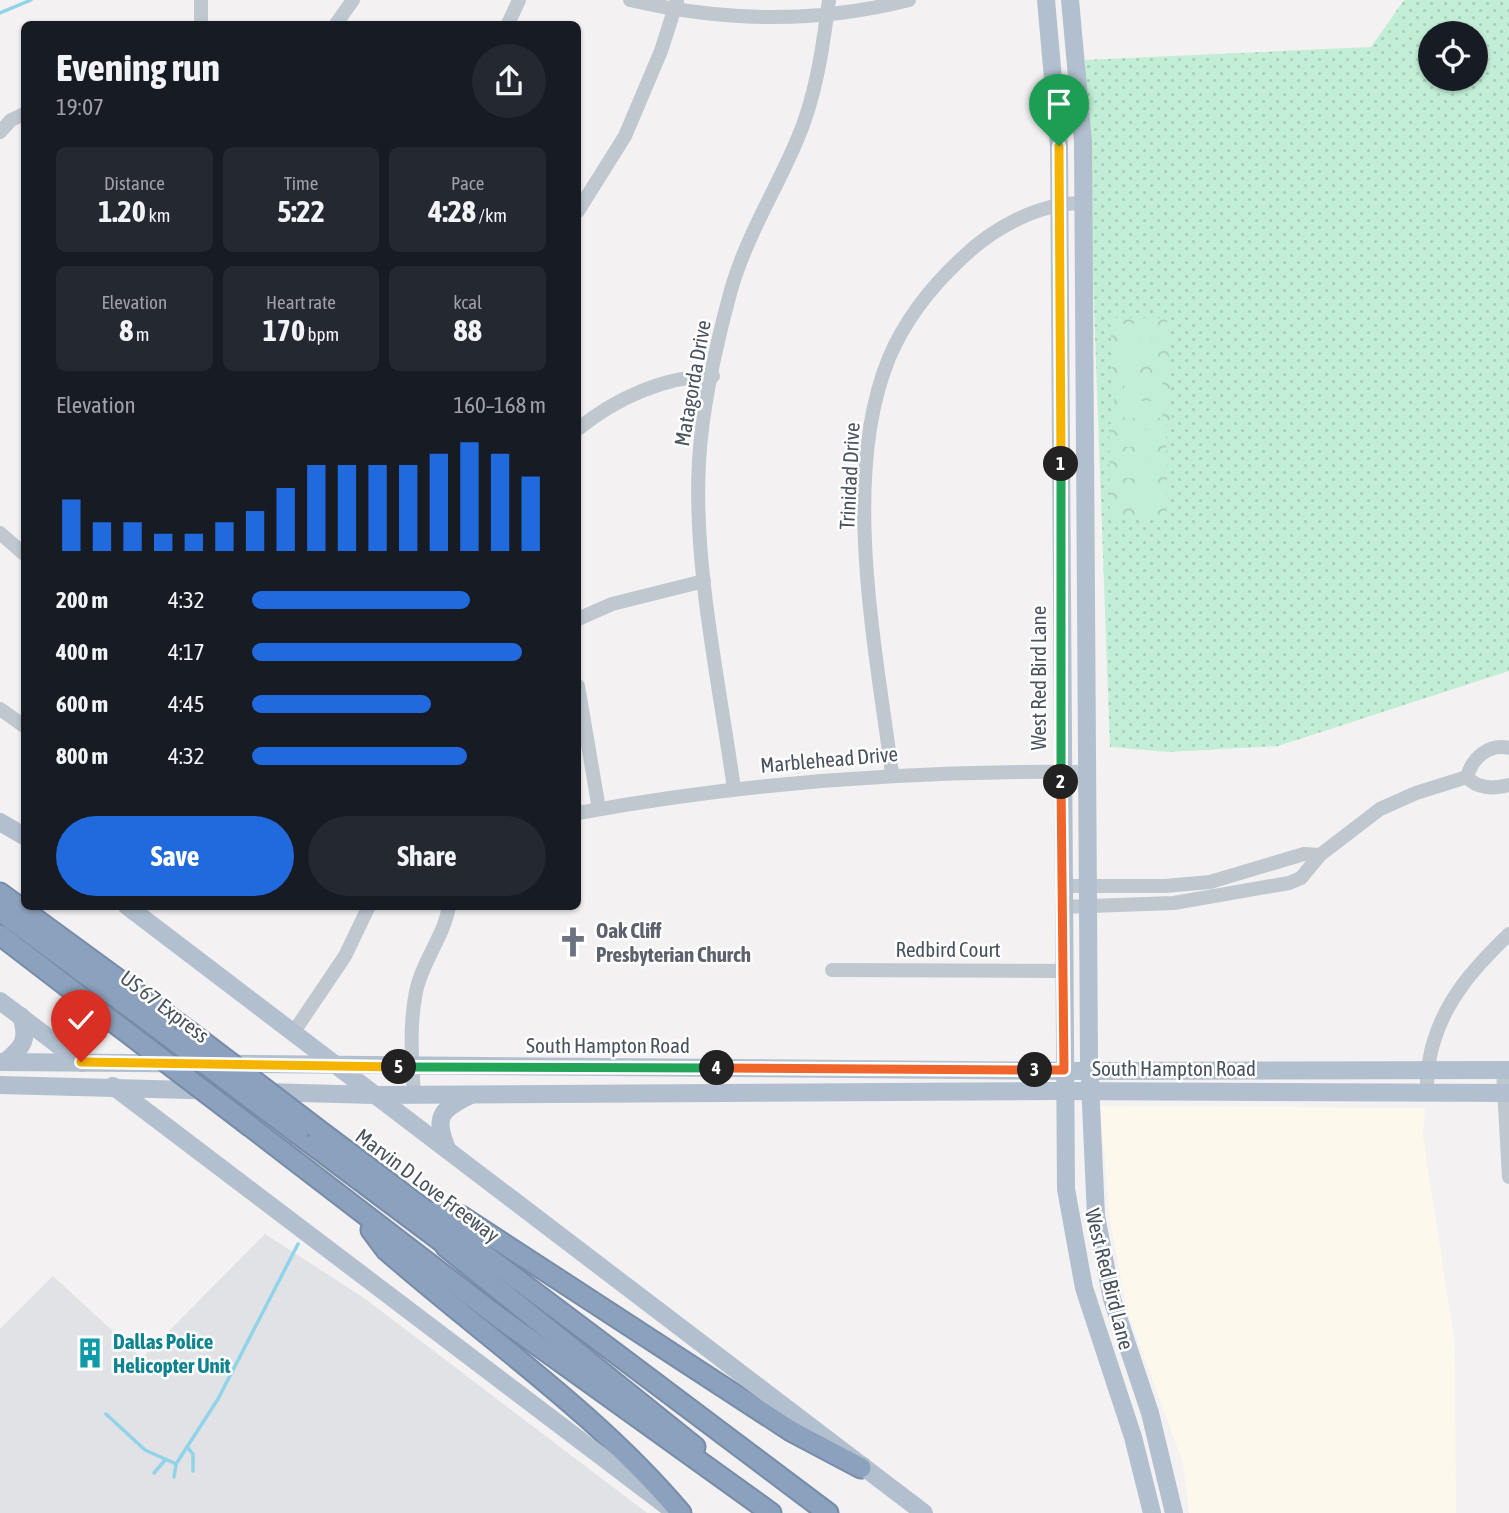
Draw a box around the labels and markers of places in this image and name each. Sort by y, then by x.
pin [1029,74,1089,146]
pin: 1 [1044,447,1078,482]
pin: 2 [1044,764,1078,800]
place label: Oak Cliff Presbyterian Church [596,918,751,966]
church icon: Oak Cliff Presbyterian Church [556,925,590,959]
pin [51,990,111,1062]
pin: 5 [382,1050,416,1084]
pin: 4 [700,1050,734,1086]
pin: 3 [1018,1052,1052,1088]
place label: Dallas Police Helicopter Unit [113,1329,231,1377]
building icon: Dallas Police Helicopter Unit [73,1336,107,1370]

